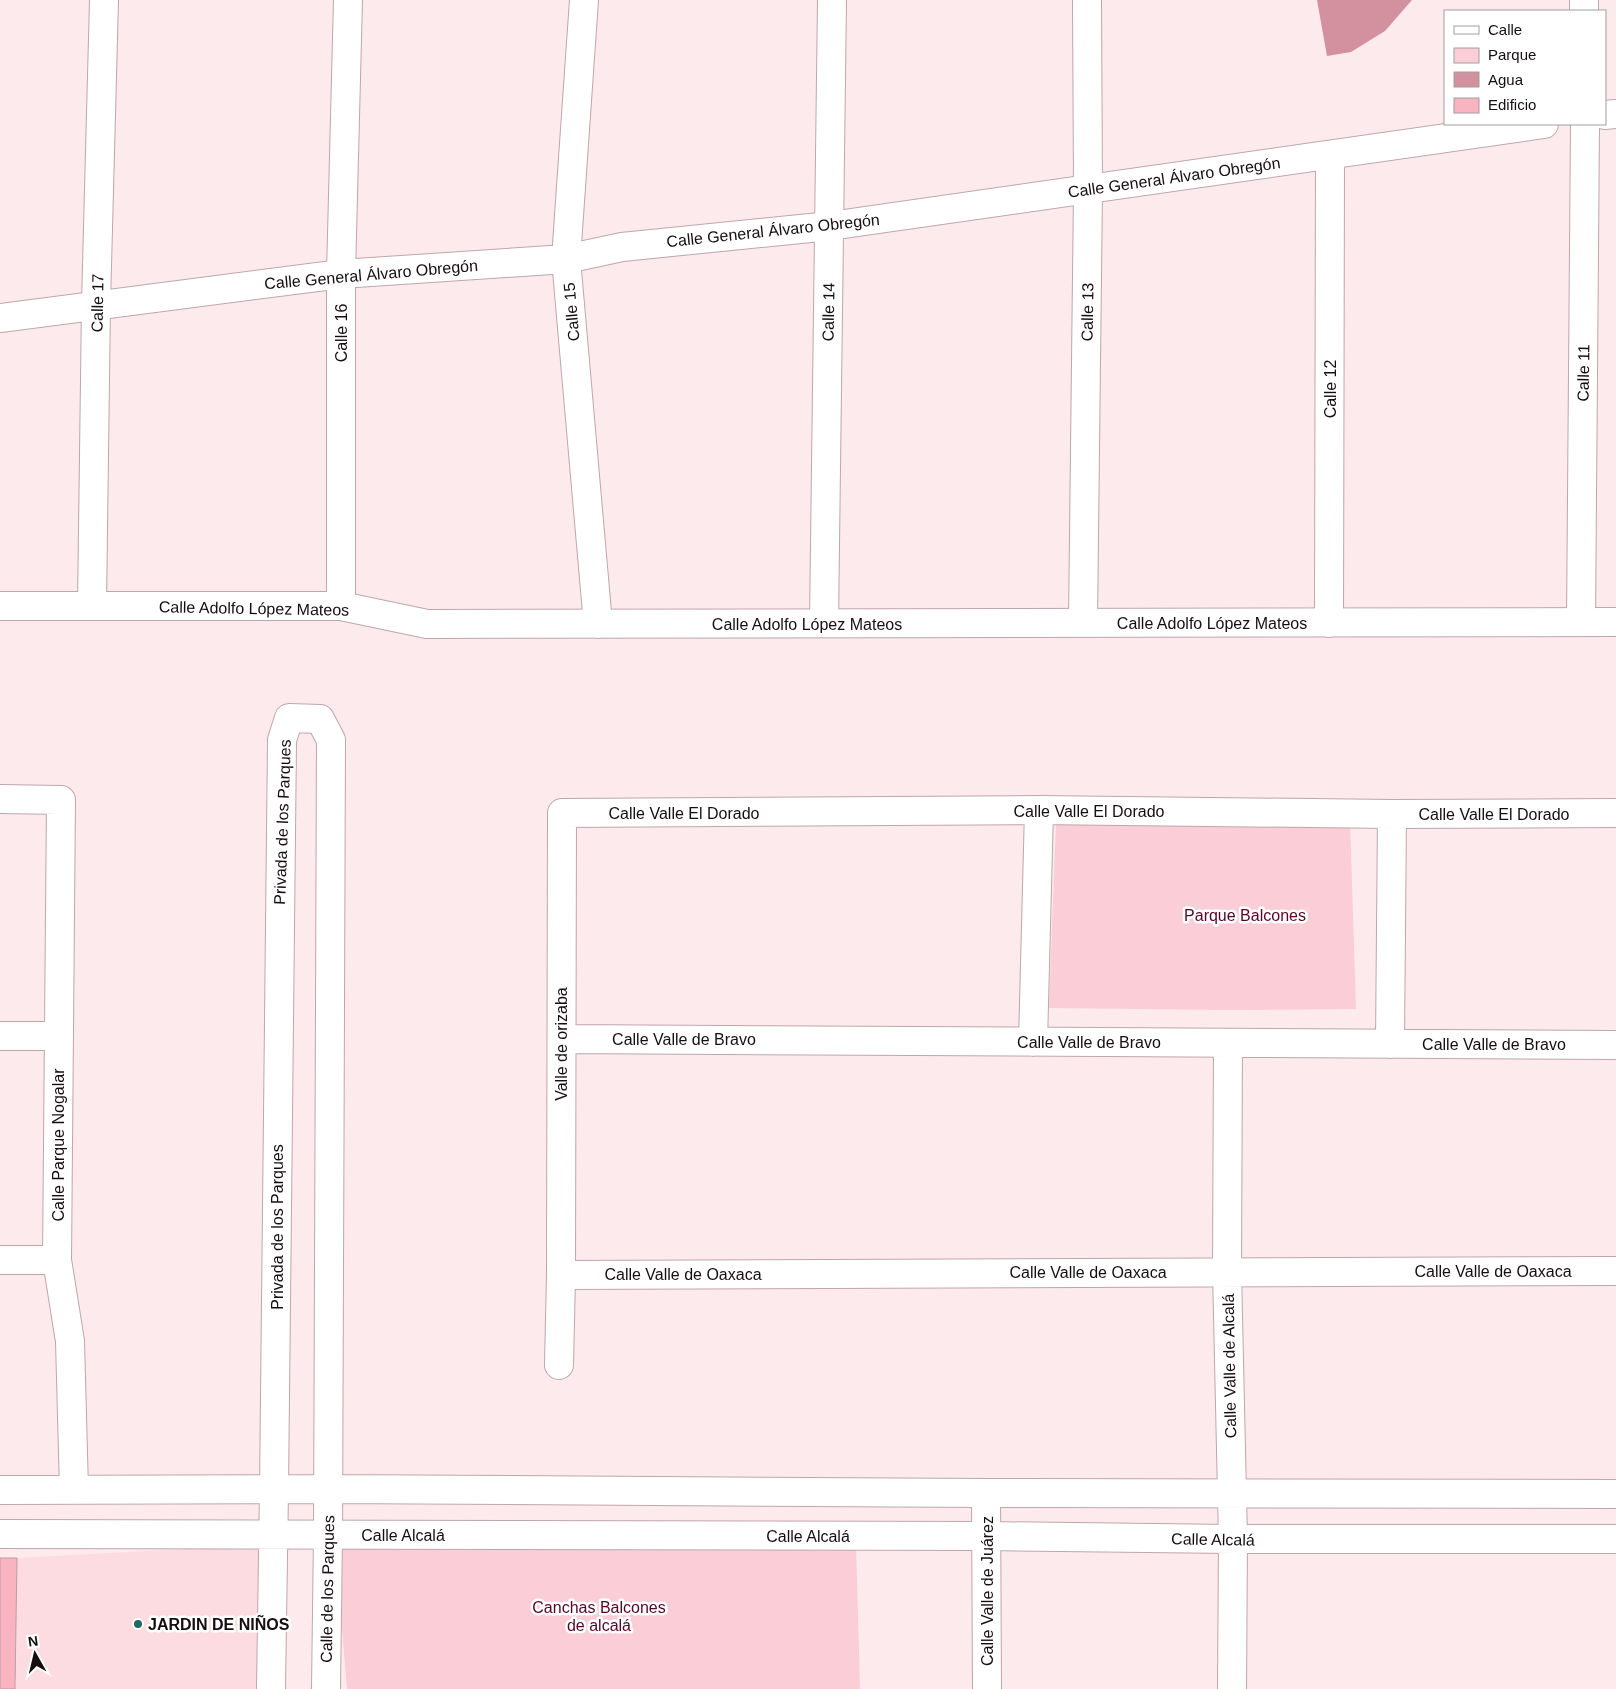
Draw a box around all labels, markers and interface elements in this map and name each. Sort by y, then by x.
legend [1444,10,1606,125]
text: Calle [1488,21,1522,38]
text: Parque [1488,46,1536,63]
text: Agua [1488,71,1524,88]
text: Edificio [1488,96,1536,113]
street label: Calle General Álvaro Obregón [1067,153,1281,201]
street label: Calle General Álvaro Obregón [665,210,881,250]
street label: Calle General Álvaro Obregón [263,256,479,292]
street label: Calle 17 [88,273,107,333]
street label: Calle 15 [560,282,583,342]
street label: Calle 14 [819,282,838,342]
street label: Calle 13 [1078,282,1097,342]
street label: Calle 16 [333,304,350,362]
street label: Calle 11 [1574,344,1593,402]
street label: Calle 12 [1322,360,1339,418]
street label: Calle Adolfo López Mateos [159,598,349,619]
street label: Calle Adolfo López Mateos [1117,615,1307,632]
street label: Calle Adolfo López Mateos [712,616,902,633]
street label: Privada de los Parques [271,739,294,905]
street label: Calle Valle El Dorado [1014,803,1165,820]
street label: Calle Valle El Dorado [609,805,760,822]
street label: Calle Valle El Dorado [1419,806,1570,823]
park label: Parque Balcones [1184,907,1306,924]
street label: Valle de orizaba [553,987,570,1101]
street label: Calle Valle de Bravo [612,1031,756,1048]
street label: Calle Valle de Bravo [1017,1034,1161,1051]
street label: Calle Valle de Bravo [1422,1036,1566,1053]
street label: Calle Parque Nogalar [50,1068,67,1221]
street label: Privada de los Parques [269,1144,286,1310]
street label: Calle Valle de Oaxaca [1414,1263,1572,1280]
street label: Calle Valle de Oaxaca [1009,1264,1167,1281]
street label: Calle Valle de Oaxaca [604,1266,762,1283]
street label: Calle Valle de Alcalá [1220,1293,1239,1438]
street label: Calle de los Parques [318,1515,337,1663]
street label: Calle Valle de Juárez [979,1516,996,1666]
street label: Calle Alcalá [361,1527,445,1544]
street label: Calle Alcalá [766,1528,850,1545]
street label: Calle Alcalá [1171,1530,1255,1549]
park label: Canchas Balcones de alcalá [532,1599,666,1634]
place label: JARDIN DE NIÑOS [148,1614,290,1633]
marker: JARDIN DE NIÑOS [132,1618,144,1630]
north arrow [10,1629,60,1679]
text: N [27,1632,39,1650]

